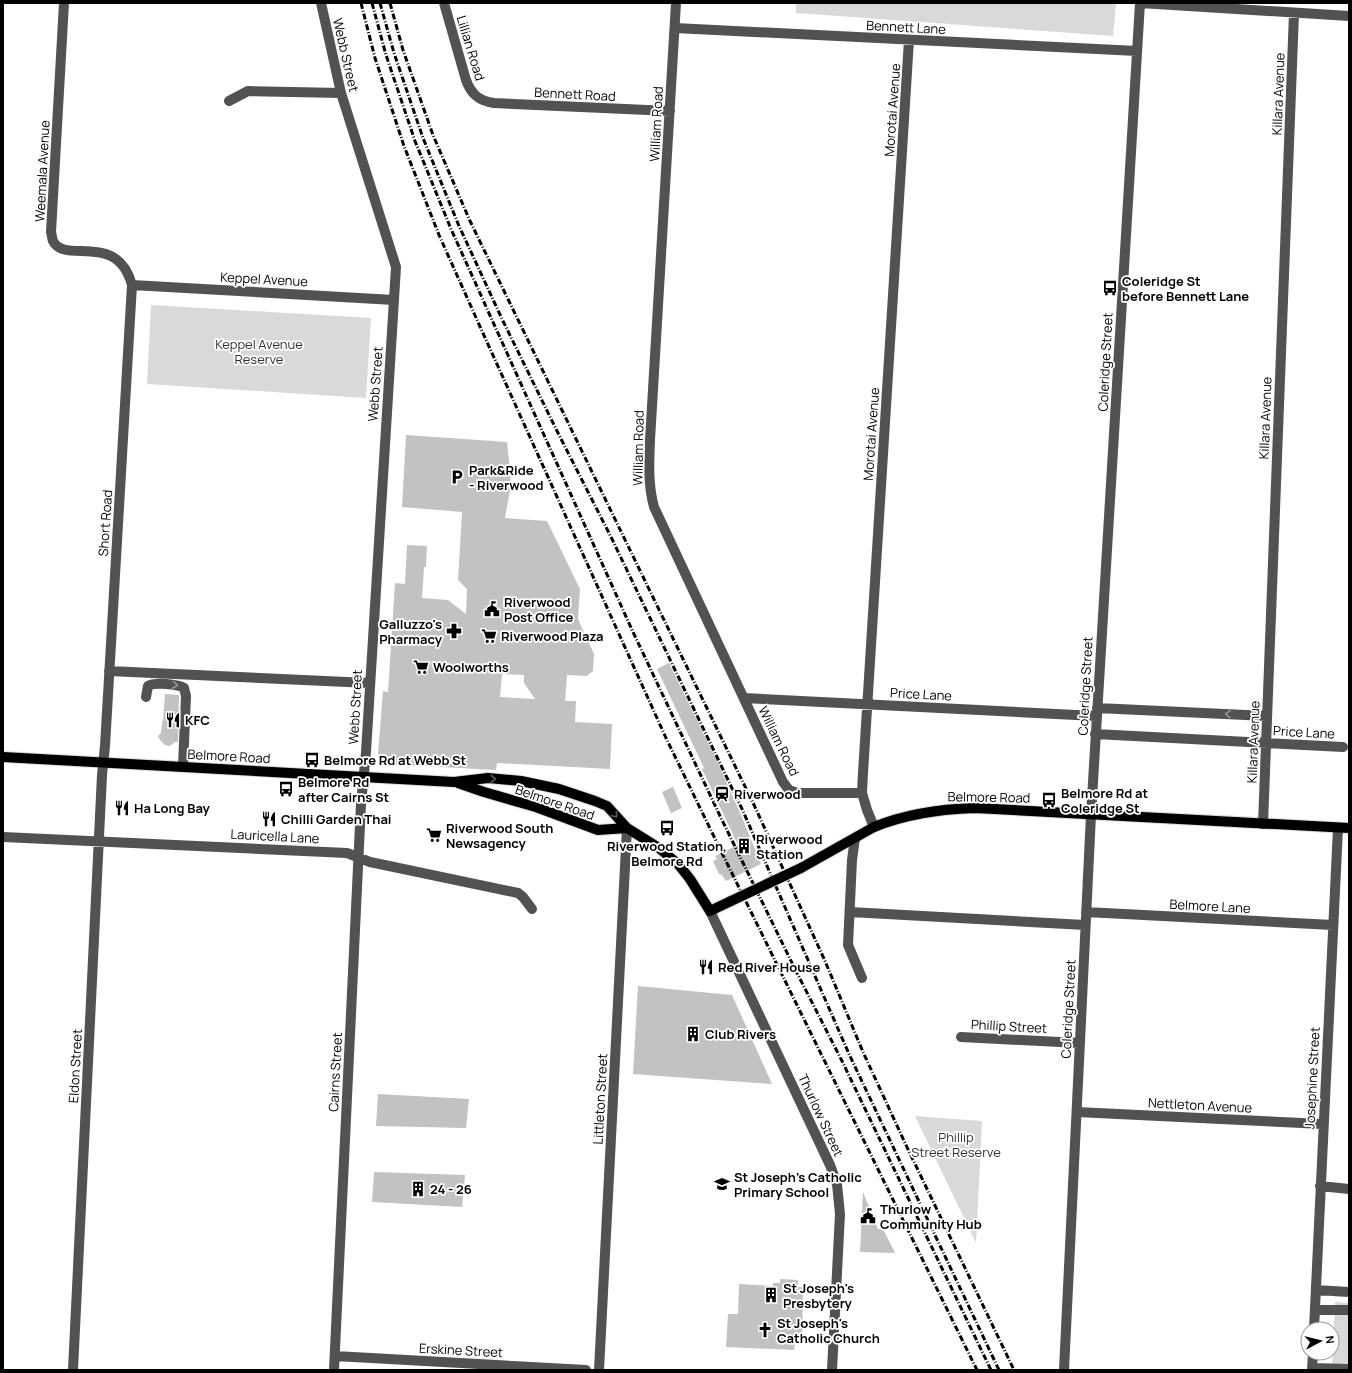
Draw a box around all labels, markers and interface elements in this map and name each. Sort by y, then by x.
street label: Lillian Road [453,13,489,83]
street label: Webb Street [329,16,363,94]
street label: Bennett Lane [866,16,947,38]
street label: Killara Avenue [1268,52,1288,136]
street label: Morotai Avenue [880,62,904,157]
street label: Bennett Road [534,83,616,105]
street label: William Road [645,86,667,162]
street label: Weemala Avenue [30,119,54,222]
street label: Keppel Avenue [220,268,309,290]
place label: Coleridge St before Bennett Lane [1122,272,1249,305]
bus stop icon: Coleridge St before Bennett Lane [1101,279,1119,297]
street label: Coleridge Street [1093,312,1117,412]
park label: Keppel Avenue Reserve [215,335,303,368]
street label: Webb Street [363,346,387,422]
street label: Killara Avenue [1255,376,1275,460]
street label: Morotai Avenue [859,386,883,481]
street label: William Road [628,410,648,486]
place label: Park&Ride - Riverwood [469,461,544,494]
parking icon: Park&Ride - Riverwood [448,468,466,486]
street label: Short Road [94,489,116,557]
place label: Riverwood Post Office [504,593,573,626]
public building icon: Riverwood Post Office [483,600,501,618]
place label: Galluzzo's Pharmacy [379,615,443,648]
pharmacy icon: Galluzzo's Pharmacy [445,622,463,640]
supermarket icon: Riverwood Plaza [480,627,498,645]
place label: Riverwood Plaza [501,627,604,645]
street label: Coleridge Street [1073,636,1097,736]
supermarket icon: Woolworths [412,658,430,676]
place label: Woolworths [433,658,509,676]
street label: Webb Street [344,669,366,745]
one-way arrow [171,681,178,690]
street label: Price Lane [890,683,953,705]
street label: Killara Avenue [1243,700,1263,784]
street label: William Road [754,703,804,779]
one-way arrow [1225,710,1231,718]
restaurant icon: KFC [164,711,182,729]
place label: KFC [185,711,210,729]
street label: Price Lane [1273,721,1336,743]
street label: Belmore Road [187,745,271,767]
bus stop icon: Belmore Rd at Webb St [303,751,321,769]
place label: Belmore Rd at Webb St [324,751,467,769]
place label: Belmore Rd after Cairns St [298,773,390,806]
one-way arrow [490,775,496,784]
bus stop icon: Belmore Rd after Cairns St [277,780,295,798]
street label: Belmore Road [513,780,597,824]
place label: Belmore Rd at Coleridge St [1061,784,1148,817]
station icon: Riverwood [713,785,731,803]
place label: Riverwood [734,785,800,803]
street label: Belmore Road [947,787,1031,807]
bus stop icon: Belmore Rd at Coleridge St [1040,791,1058,809]
restaurant icon: Ha Long Bay [113,799,131,817]
place label: Ha Long Bay [134,799,210,817]
restaurant icon: Chilli Garden Thai [260,810,278,828]
place label: Chilli Garden Thai [281,810,392,828]
one-way arrow [610,810,617,818]
place label: Riverwood South Newsagency [446,819,554,852]
bus stop icon: Riverwood Station, Belmore Rd [658,819,676,837]
street label: Lauricella Lane [230,825,320,847]
supermarket icon: Riverwood South Newsagency [425,826,443,844]
place label: Riverwood Station [756,830,822,863]
place label: Riverwood Station, Belmore Rd [607,837,727,870]
building icon: Riverwood Station [735,837,753,855]
street label: Belmore Lane [1169,895,1251,917]
restaurant icon: Red River House [697,958,715,976]
place label: Red River House [718,958,820,976]
street label: Coleridge Street [1056,959,1080,1059]
street label: Phillip Street [970,1015,1048,1037]
building icon: Club Rivers [684,1025,702,1043]
place label: Club Rivers [705,1025,776,1043]
street label: Josephine Street [1300,1026,1324,1130]
street label: Eldon Street [64,1028,86,1104]
street label: Cairns Street [324,1032,346,1112]
street label: Littleton Street [589,1053,611,1145]
street label: Thurlow Street [794,1071,848,1159]
street label: Nettleton Avenue [1147,1093,1253,1117]
park label: Phillip Street Reserve [911,1128,1001,1161]
place label: St Joseph's Catholic Primary School [734,1168,862,1201]
school or university icon: St Joseph's Catholic Primary School [713,1175,731,1193]
building icon: 24 - 26 [409,1180,427,1198]
place label: 24 - 26 [430,1180,472,1198]
place label: Thurlow Community Hub [880,1200,982,1233]
public building icon: Thurlow Community Hub [859,1207,877,1225]
place label: St Joseph's Presbytery [783,1279,854,1312]
building icon: St Joseph's Presbytery [762,1286,780,1304]
place label: St Joseph's Catholic Church [777,1314,880,1347]
church icon: St Joseph's Catholic Church [756,1321,774,1339]
north arrow [1300,1321,1340,1361]
text: N [1322,1335,1338,1345]
street label: Erskine Street [418,1339,504,1361]

